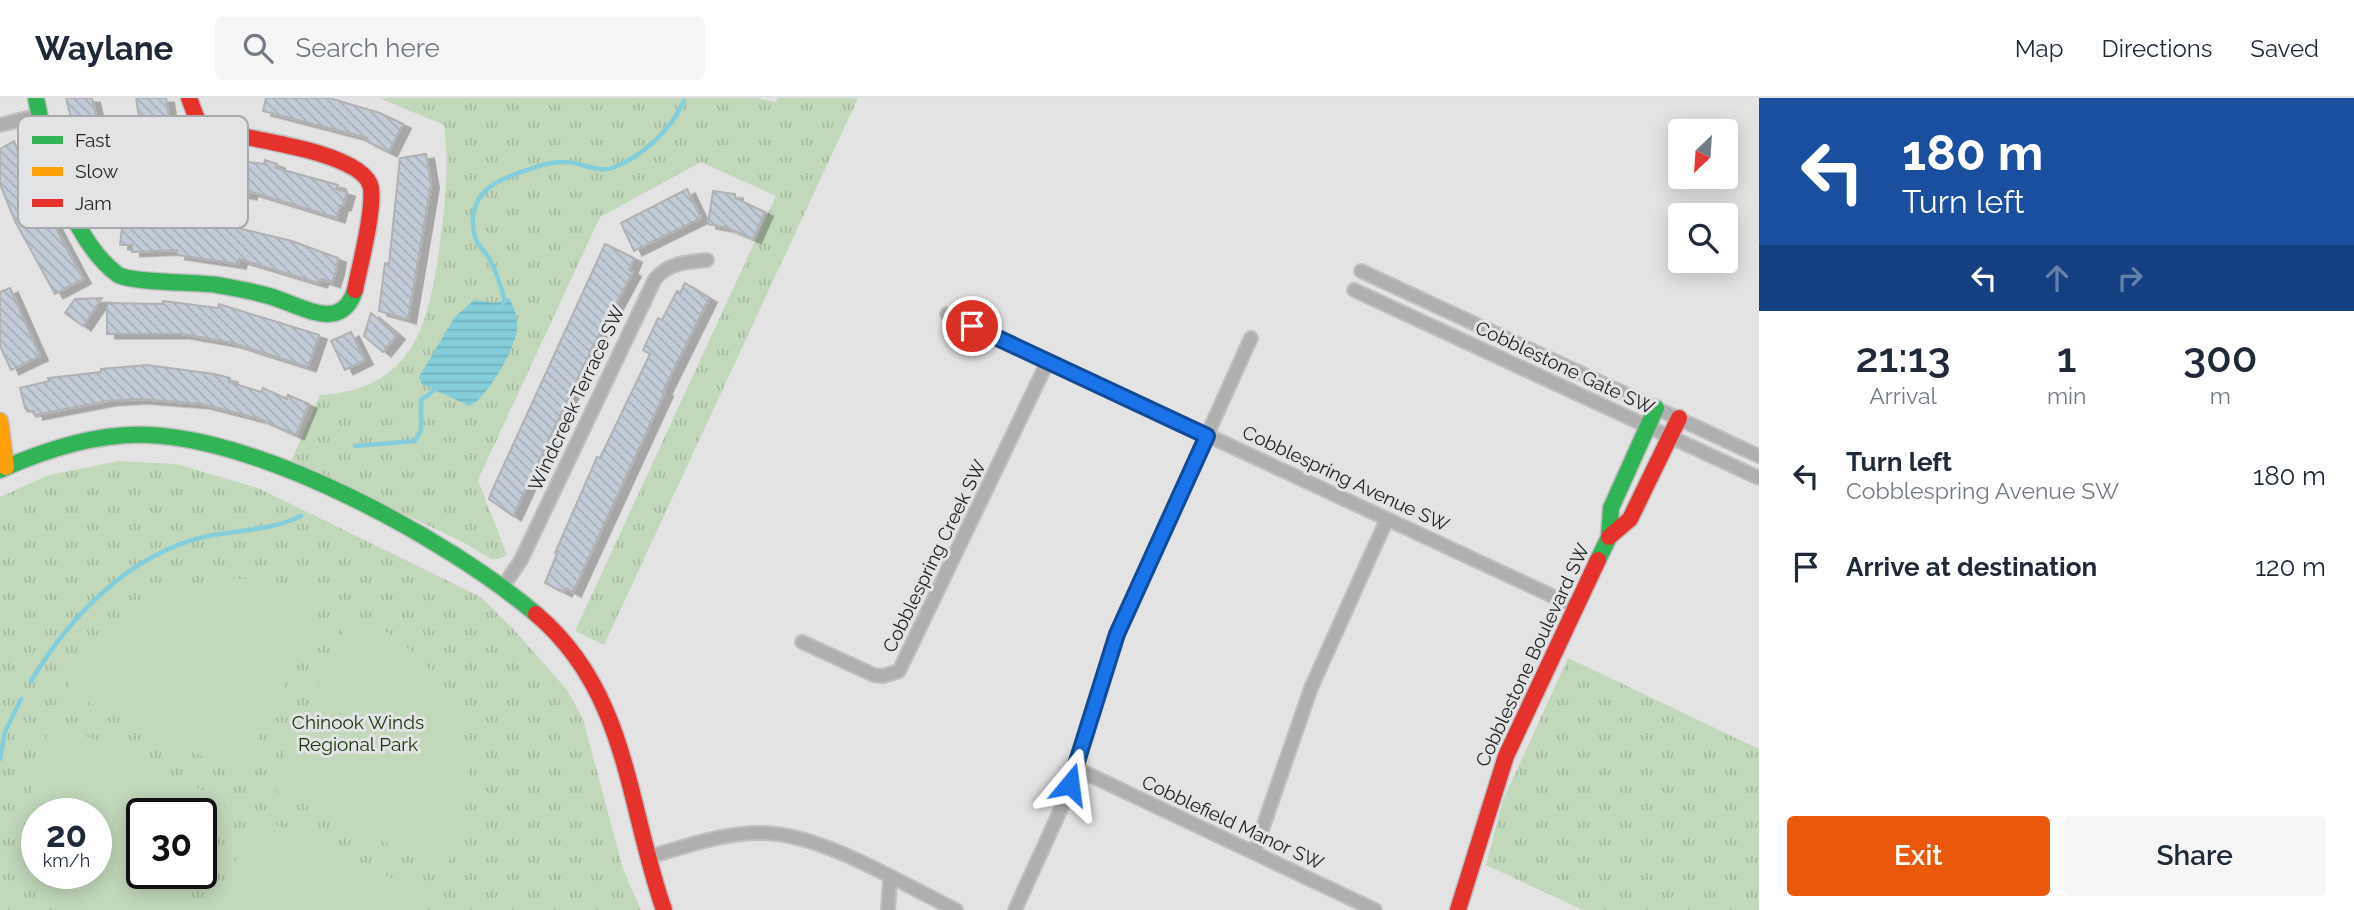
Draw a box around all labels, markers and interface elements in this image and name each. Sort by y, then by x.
search box [215,17,705,80]
text: Waylane [35,29,173,68]
icon: search [239,29,277,67]
text: Search here [295,33,440,63]
text: Map [2015,34,2064,63]
text: Directions [2102,34,2212,63]
text: Saved [2250,34,2319,63]
legend [18,116,248,228]
north arrow [1668,119,1738,189]
map controls [1668,119,1738,273]
text: 180 m [1902,124,2043,181]
icon: left [1787,126,1878,217]
text: Fast [75,129,111,151]
text: Slow [75,160,119,182]
text: Turn left [1902,183,2024,220]
text: Jam [75,192,112,214]
button: search [1668,203,1738,273]
icon: left [1965,259,2003,297]
icon: ahead [2038,259,2076,297]
icon: right [2111,259,2149,297]
pin [942,296,1002,356]
street label: Windcreek Terrace SW [523,302,629,494]
icon: arrive [953,307,991,345]
street label: Cobblestone Gate SW [1472,316,1658,418]
text: 21:13 [1855,333,1950,382]
text: 1 [2057,333,2077,382]
text: 300 [2183,333,2258,382]
text: Arrival [1869,382,1937,409]
text: min [2047,382,2086,409]
text: m [2210,382,2231,409]
street label: Cobblespring Avenue SW [1239,420,1453,536]
text: Turn left [1846,447,1952,477]
street label: Cobblespring Creek SW [878,456,990,656]
icon: left [1787,457,1825,495]
text: 180 m [2253,461,2326,491]
text: Cobblespring Avenue SW [1846,477,2119,504]
street label: Cobblestone Boulevard SW [1471,540,1593,770]
icon: arrive [1787,548,1825,586]
text: Arrive at destination [1846,552,2097,582]
text: 120 m [2255,552,2326,582]
park label: Chinook Winds Regional Park [292,711,424,755]
position arrow [1033,747,1107,821]
street label: Cobblefield Manor SW [1139,770,1328,874]
speed limit sign: 30 [126,798,217,889]
text: 20 [46,814,87,855]
button: Exit [1787,816,2050,896]
button: Share [2064,816,2326,896]
text: km/h [43,850,90,871]

